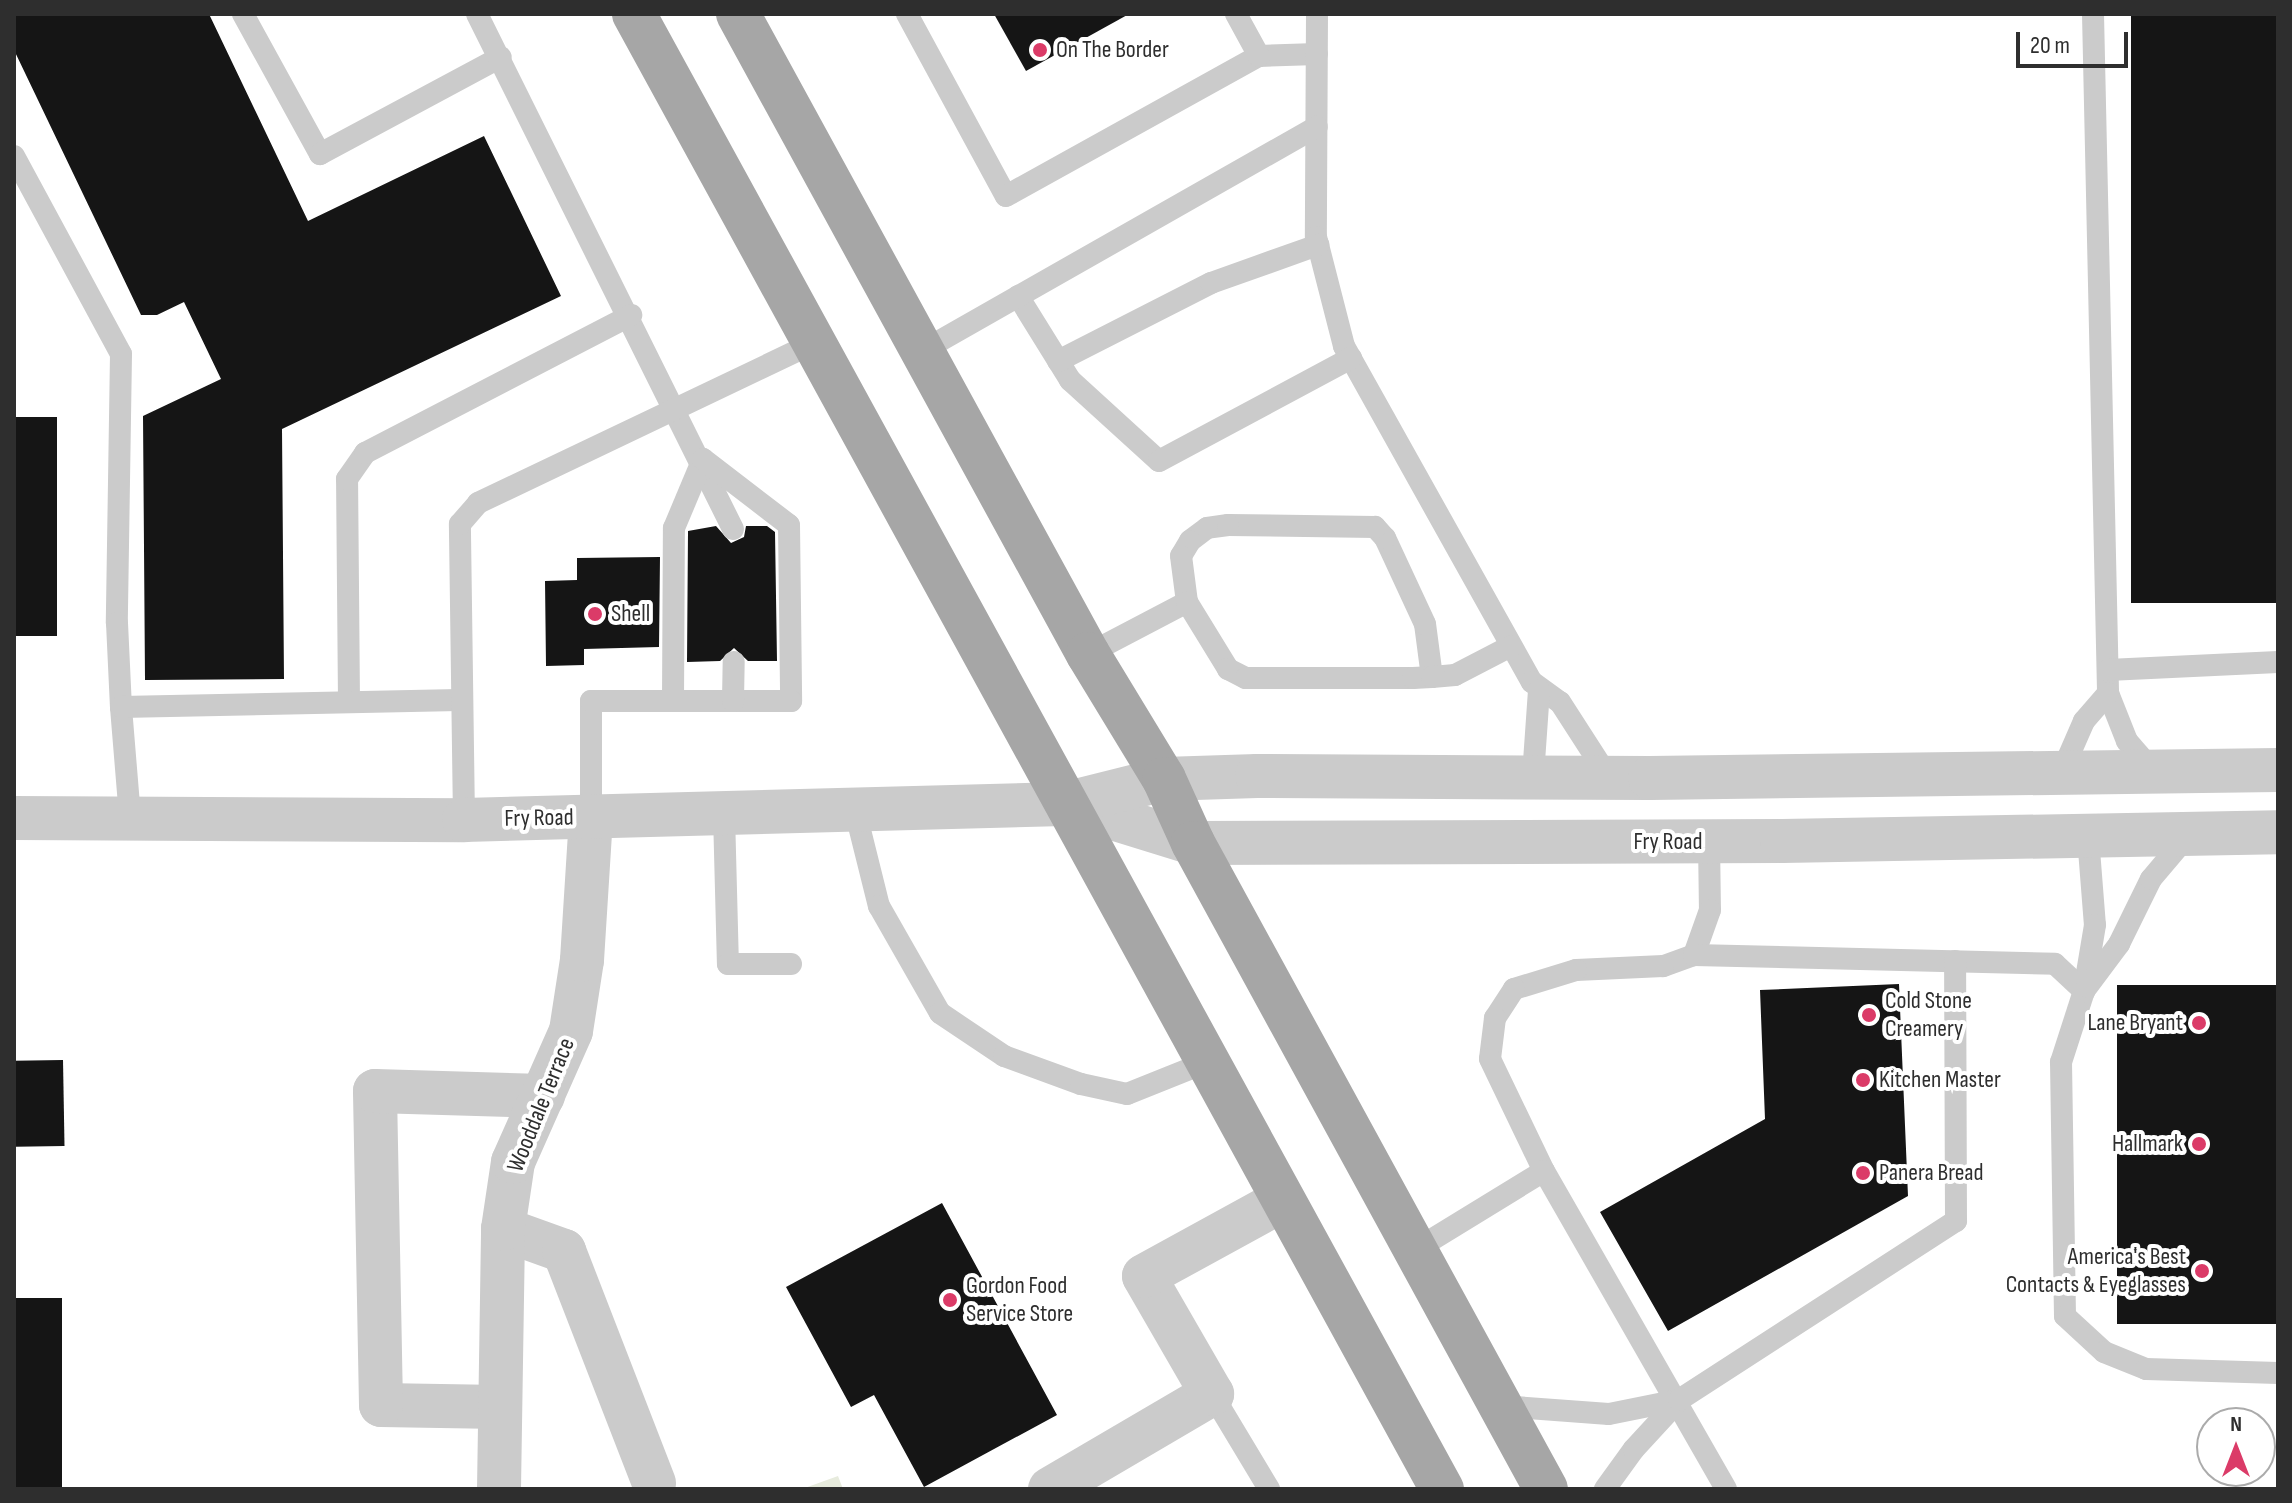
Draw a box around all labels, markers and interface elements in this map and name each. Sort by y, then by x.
scale bar [2020,16,2132,66]
text: 20 m [2030,31,2070,60]
place label: On The Border [1056,36,1169,64]
marker: On The Border [1031,41,1049,59]
place label: Shell [611,600,650,628]
marker: Shell [586,605,604,623]
street label: Fry Road [504,803,574,833]
street label: Fry Road [1633,828,1703,856]
place label: Cold Stone Creamery [1885,987,1972,1043]
marker: Cold Stone Creamery [1860,1006,1878,1024]
place label: Lane Bryant [2087,1009,2183,1037]
marker: Lane Bryant [2190,1014,2208,1032]
street label: Wooddale Terrace [501,1034,581,1176]
place label: Kitchen Master [1879,1066,2001,1094]
marker: Kitchen Master [1854,1071,1872,1089]
place label: Hallmark [2112,1130,2183,1158]
marker: Hallmark [2190,1135,2208,1153]
place label: Panera Bread [1879,1159,1984,1187]
marker: Panera Bread [1854,1164,1872,1182]
place label: America's Best Contacts & Eyeglasses [2006,1243,2186,1299]
marker: America's Best Contacts & Eyeglasses [2193,1262,2211,1280]
place label: Gordon Food Service Store [966,1272,1073,1328]
marker: Gordon Food Service Store [941,1291,959,1309]
north arrow [2196,1407,2276,1487]
text: N [2230,1411,2242,1438]

